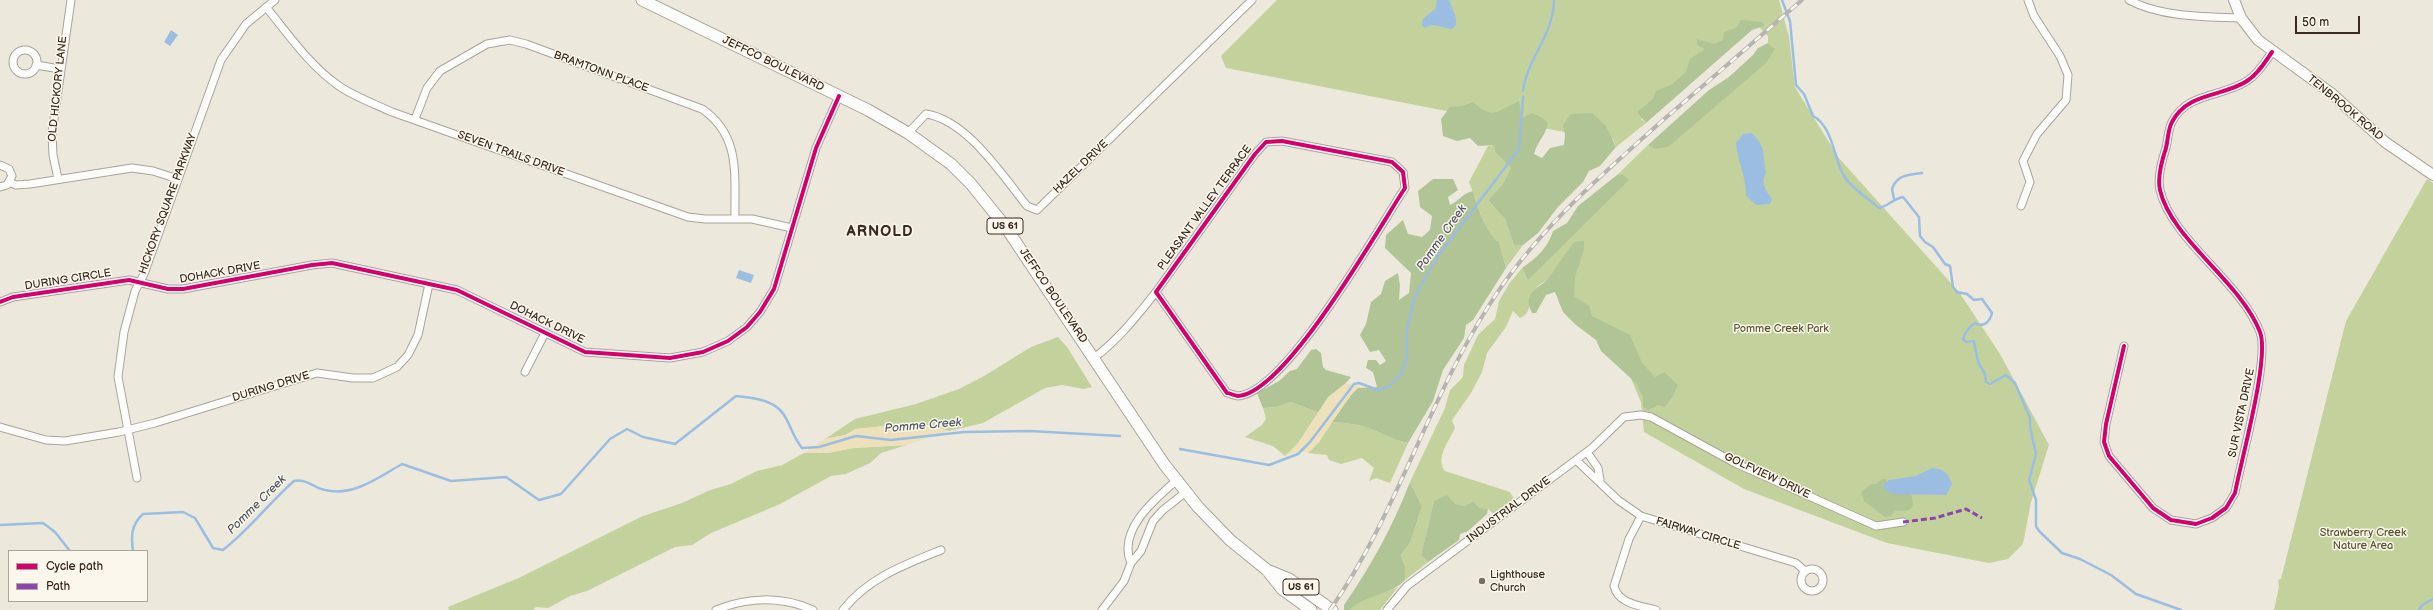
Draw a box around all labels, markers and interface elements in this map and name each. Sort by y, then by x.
scale bar [2297,8,2362,34]
text: 50 m [2302,15,2329,30]
street label: JEFFCO BOULEVARD [720,34,826,94]
street label: OLD HICKORY LANE [46,36,70,142]
street label: BRAMTONN PLACE [552,49,650,95]
street label: TENBROOK ROAD [2304,72,2386,144]
street label: SEVEN TRAILS DRIVE [456,128,566,180]
street label: HICKORY SQUARE PARKWAY [136,132,200,276]
street label: HAZEL DRIVE [1051,137,1111,197]
street label: PLEASANT VALLEY TERRACE [1155,143,1255,273]
water label: Pomme Creek [1414,202,1470,274]
road number: US 61 [987,218,1023,234]
district label: ARNOLD [847,223,913,241]
street label: JEFFCO BOULEVARD [1016,246,1090,346]
street label: DOHACK DRIVE [179,259,261,287]
street label: DURING CIRCLE [24,267,112,293]
street label: DOHACK DRIVE [507,299,587,347]
park label: Pomme Creek Park [1733,322,1829,336]
street label: SUR VISTA DRIVE [2226,367,2258,459]
street label: DURING DRIVE [231,369,311,405]
water label: Pomme Creek [884,415,962,437]
street label: GOLFVIEW DRIVE [1722,450,1812,502]
water label: Pomme Creek [225,473,289,537]
street label: INDUSTRIAL DRIVE [1465,474,1553,546]
street label: FAIRWAY CIRCLE [1654,515,1742,553]
park label: Strawberry Creek Nature Area [2320,526,2406,552]
legend [8,550,148,602]
text: Cycle path [46,559,103,574]
place label: Lighthouse Church [1490,568,1545,594]
marker: Lighthouse Church [1477,576,1487,586]
text: Path [46,579,70,594]
road number: US 61 [1283,579,1319,595]

